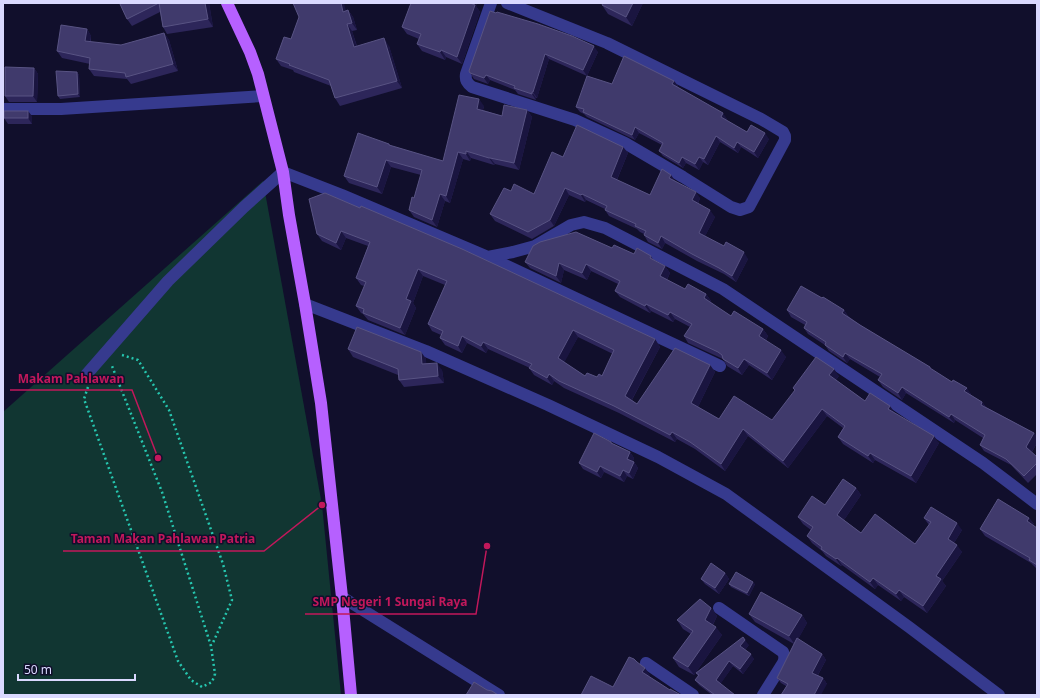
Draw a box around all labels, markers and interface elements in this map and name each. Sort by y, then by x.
callout: Makam Pahlawan [10,366,132,390]
text: Makam Pahlawan [18,370,124,387]
callout: Taman Makan Pahlawan Patria [63,527,264,551]
text: Taman Makan Pahlawan Patria [71,530,255,547]
callout: SMP Negeri 1 Sungai Raya [305,590,476,614]
text: SMP Negeri 1 Sungai Raya [312,593,468,610]
scale bar [18,656,135,682]
text: 50 m [24,661,52,678]

